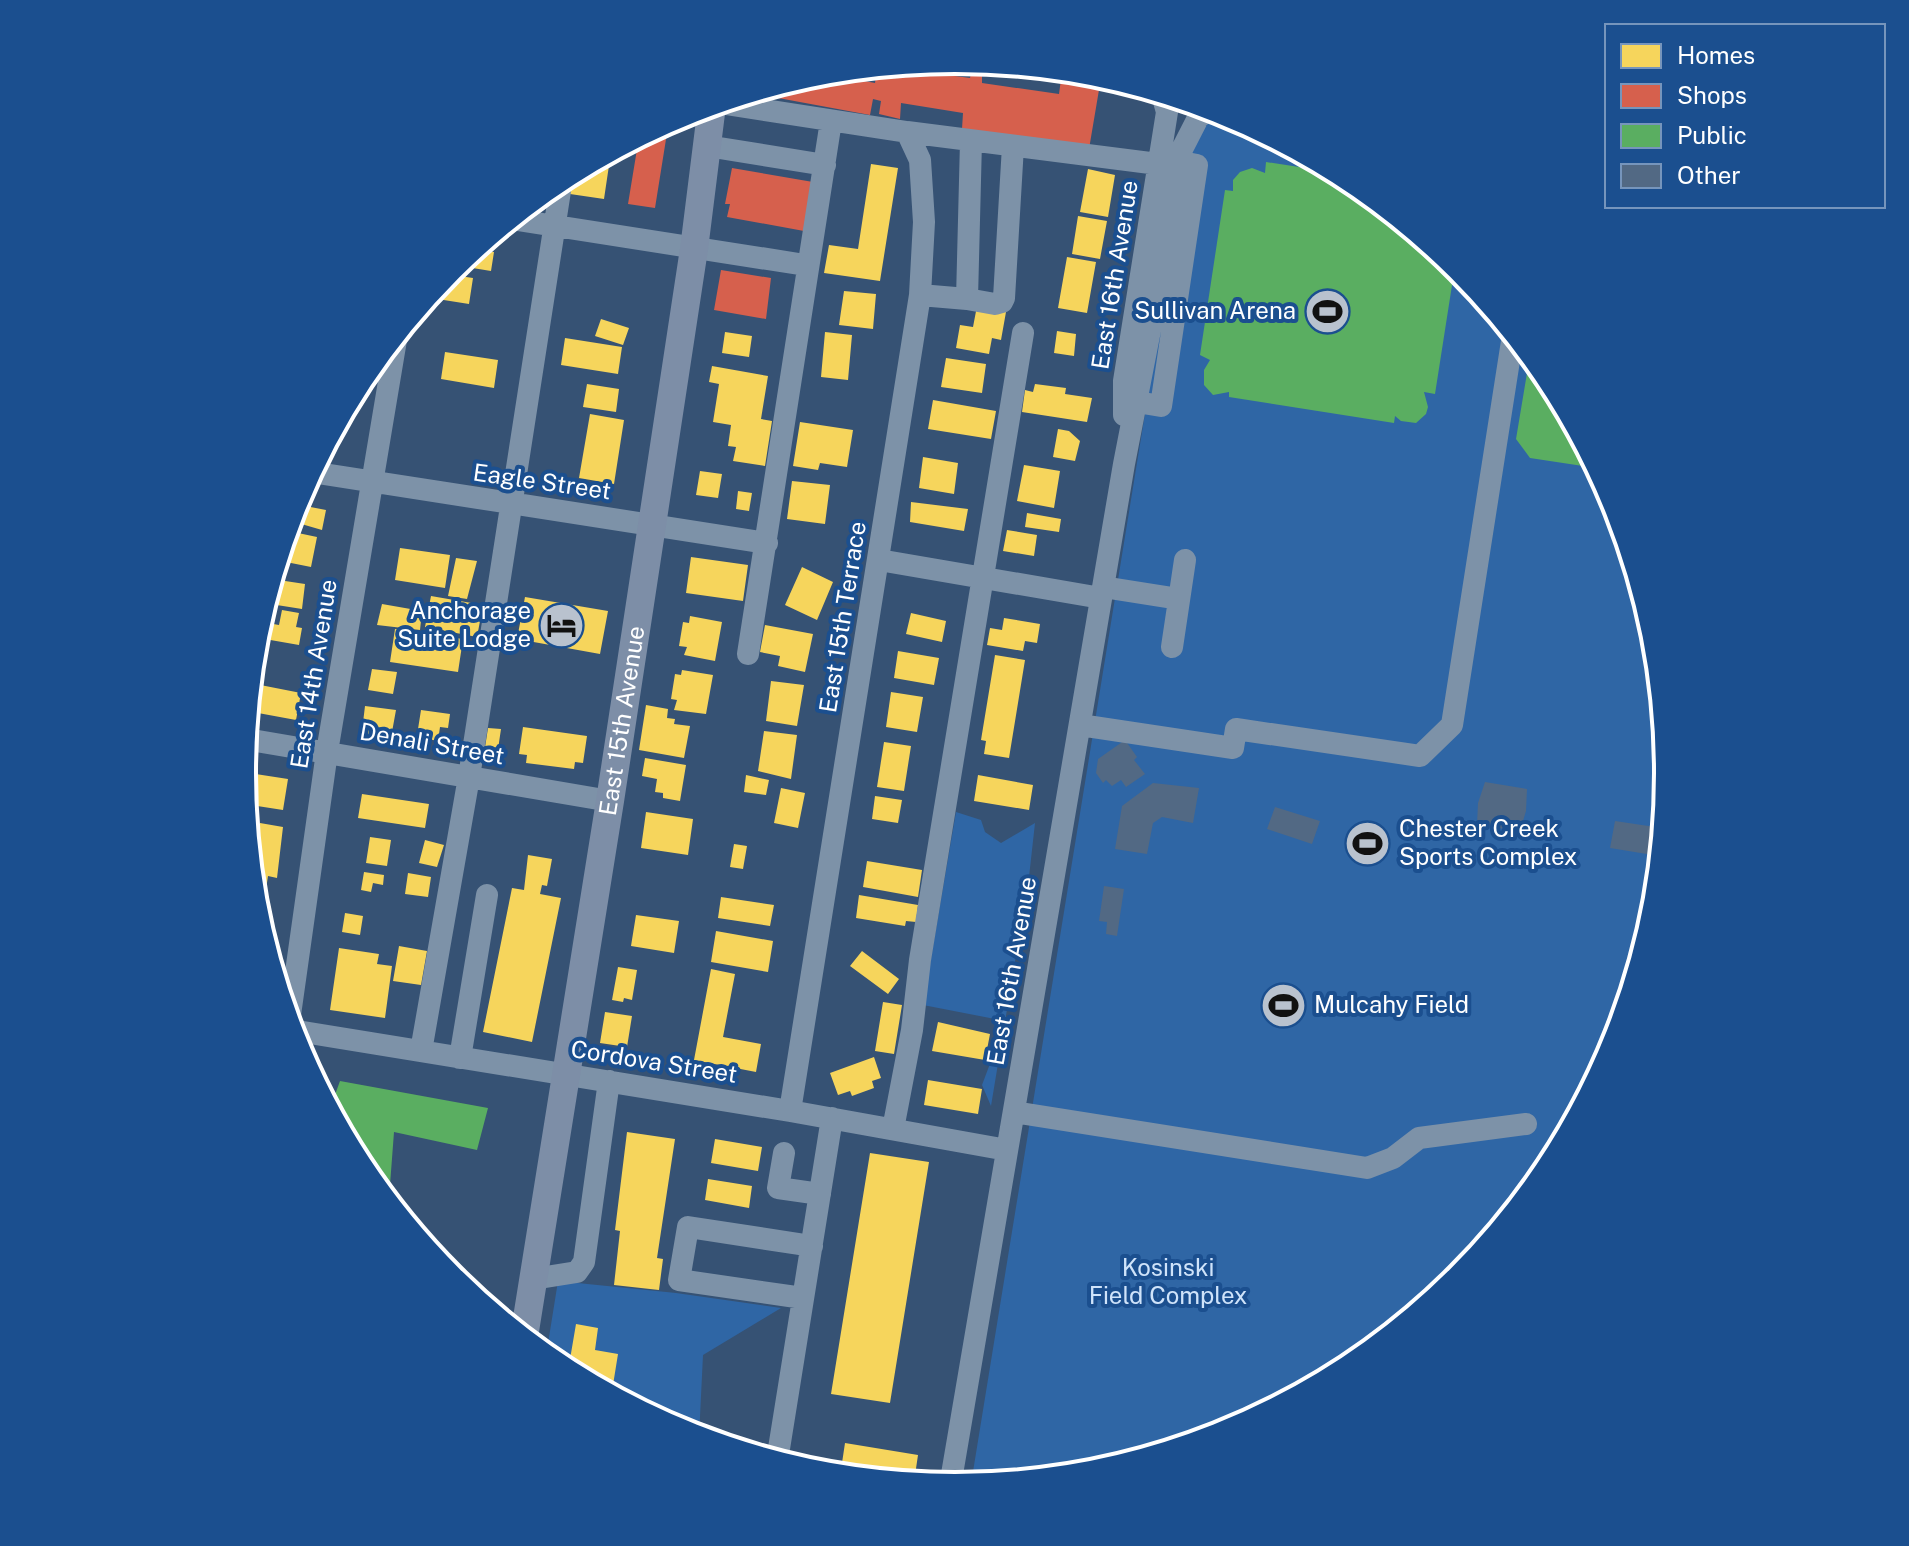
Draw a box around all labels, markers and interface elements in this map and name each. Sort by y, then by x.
legend [1605,24,1885,208]
text: Homes [1677,41,1755,69]
text: Shops [1677,81,1747,109]
text: Public [1677,121,1747,149]
text: Other [1677,161,1741,189]
street label: East 16th Avenue [1085,178,1143,371]
sports icon: Sullivan Arena [1303,287,1351,335]
place label: Sullivan Arena [1134,296,1296,324]
street label: Eagle Street [471,457,613,505]
street label: East 15th Terrace [813,519,871,715]
street label: East 14th Avenue [284,577,342,770]
place label: Anchorage Suite Lodge [397,596,531,652]
hotel icon: Anchorage Suite Lodge [538,601,586,649]
street label: East 15th Avenue [593,624,649,818]
street label: Denali Street [358,717,507,770]
place label: Chester Creek Sports Complex [1399,814,1577,870]
sports icon: Chester Creek Sports Complex [1344,819,1392,867]
street label: East 16th Avenue [981,874,1041,1067]
sports icon: Mulcahy Field [1259,981,1307,1029]
place label: Mulcahy Field [1314,990,1469,1018]
street label: Cordova Street [569,1034,739,1088]
park label: Kosinski Field Complex [1089,1253,1247,1309]

